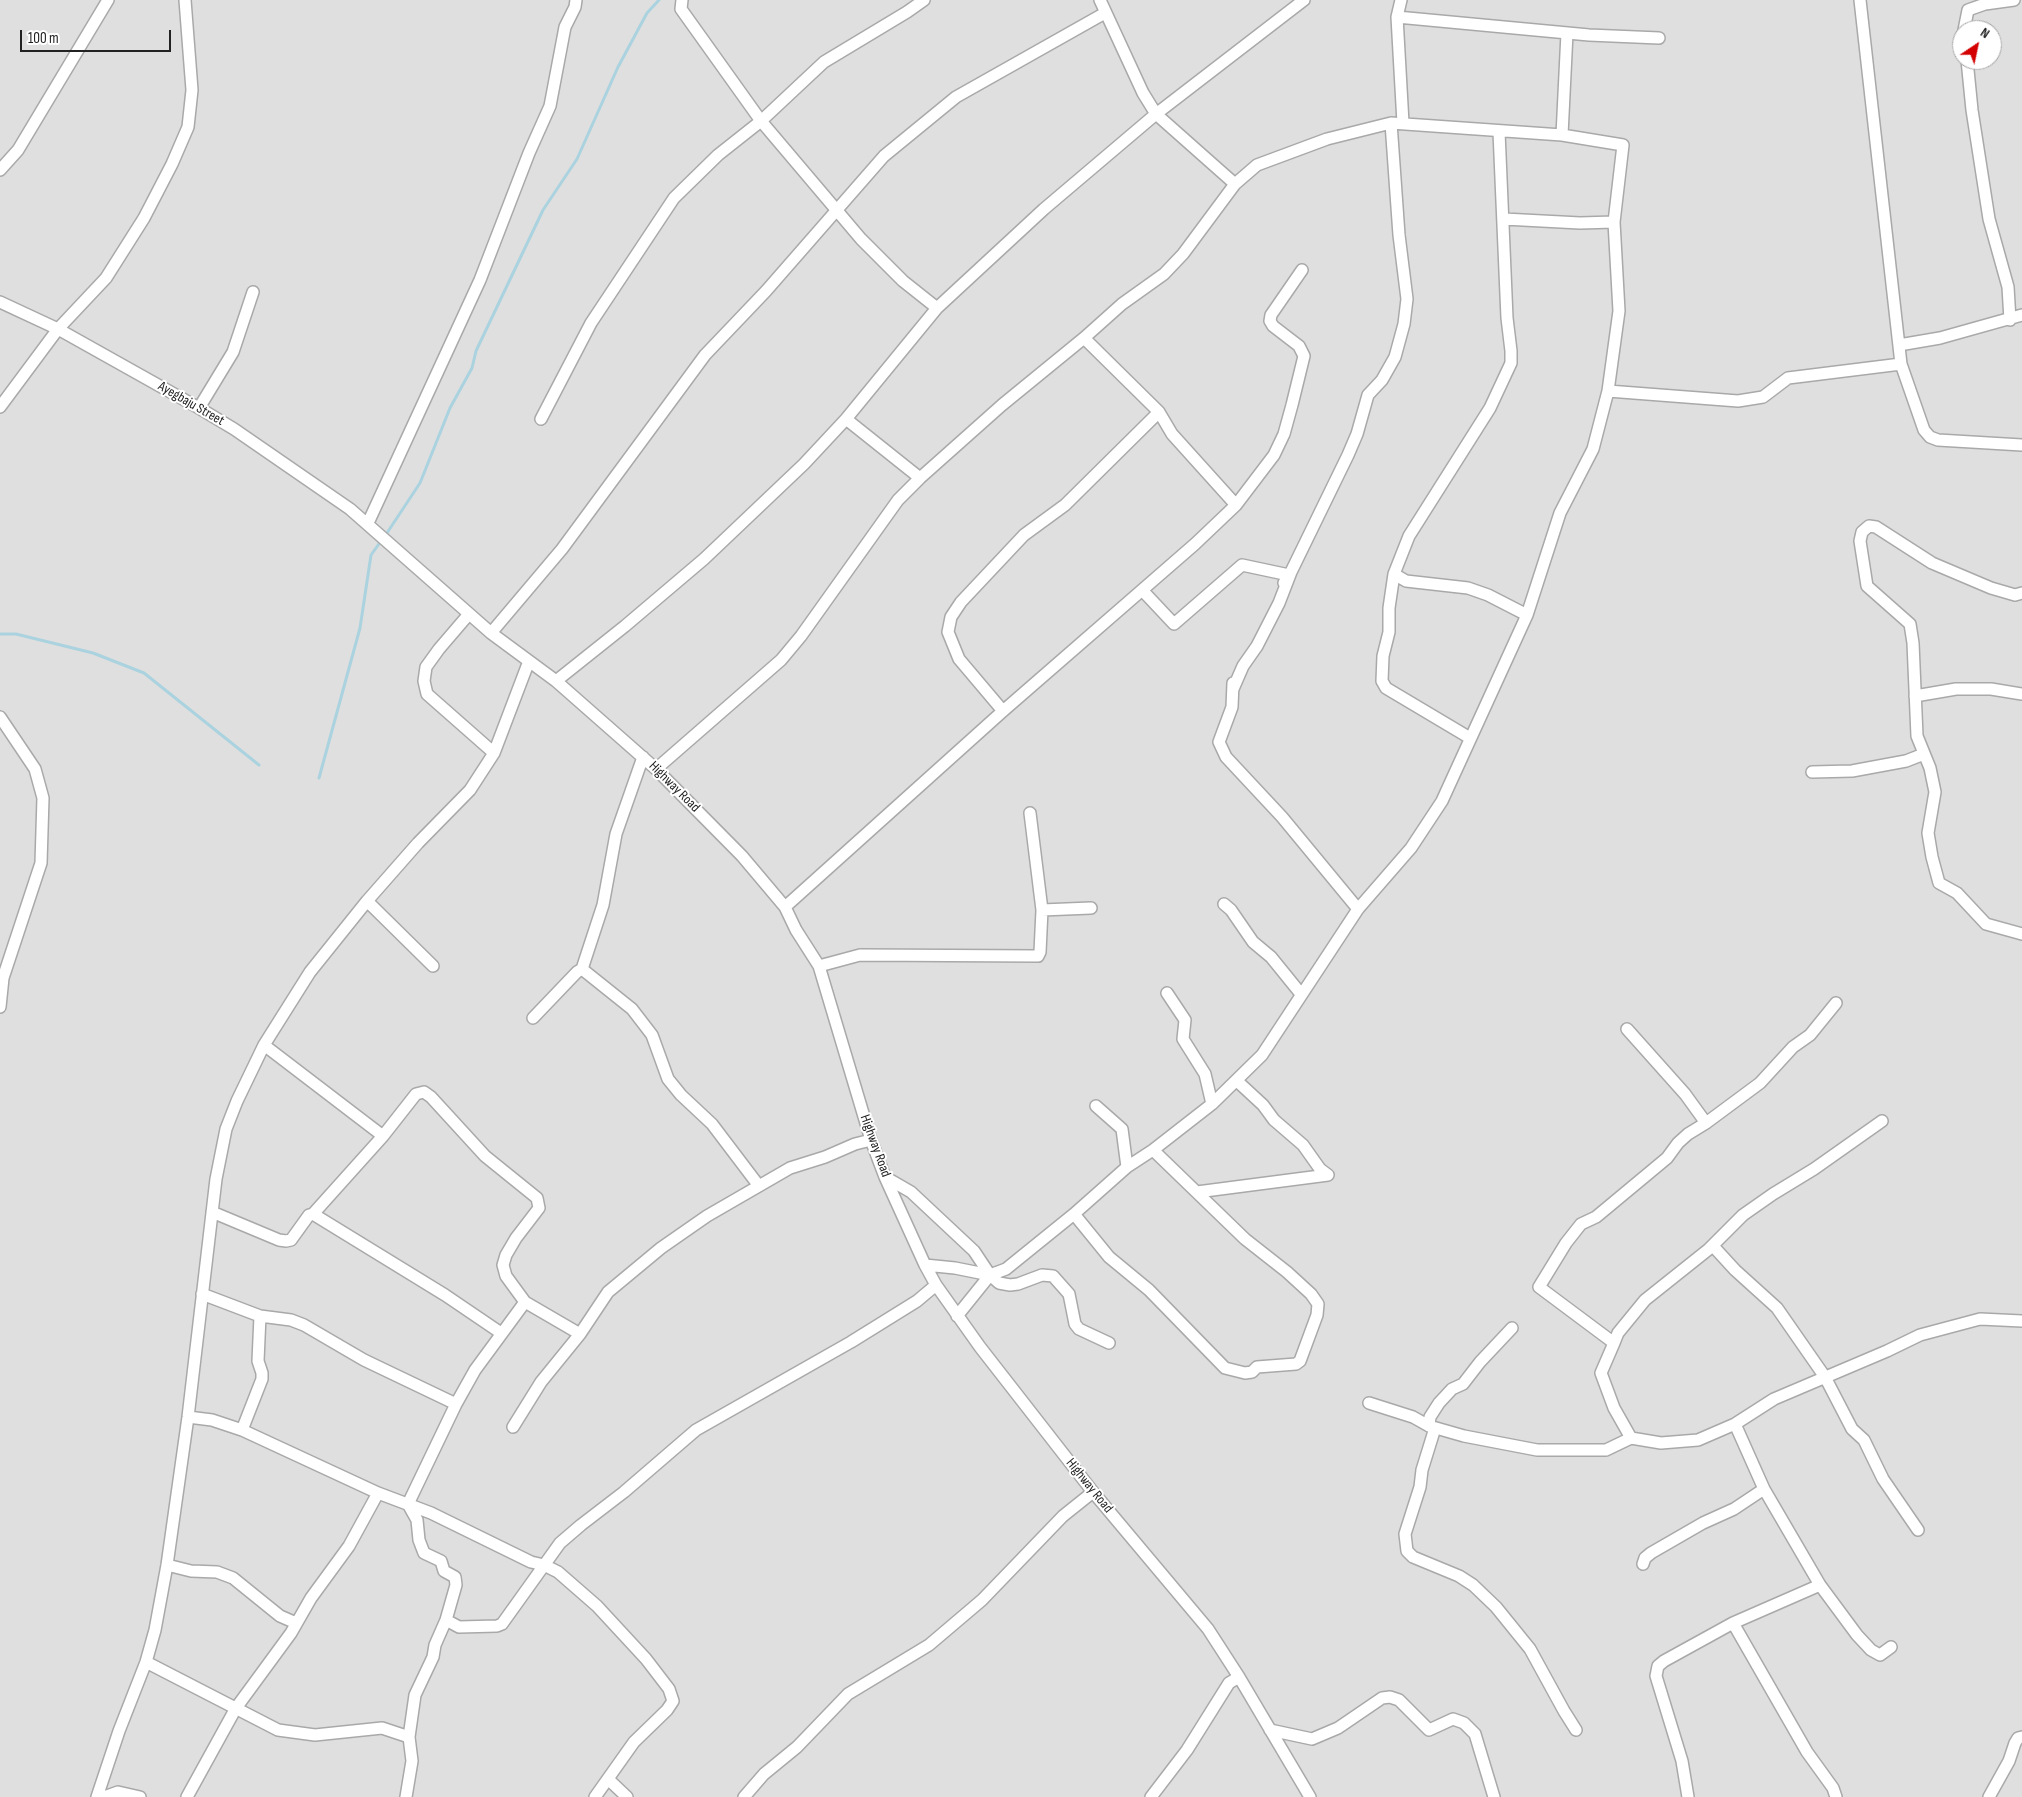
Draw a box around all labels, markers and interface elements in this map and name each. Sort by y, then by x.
scale bar [22,20,174,52]
north arrow [1952,20,2002,70]
text: N [1977,24,1993,42]
text: 100 m [28,29,59,48]
street label: Ayegbaju Street [155,378,227,430]
street label: Highway Road [645,758,703,816]
street label: Highway Road [856,1112,894,1180]
street label: Highway Road [1062,1455,1116,1517]

